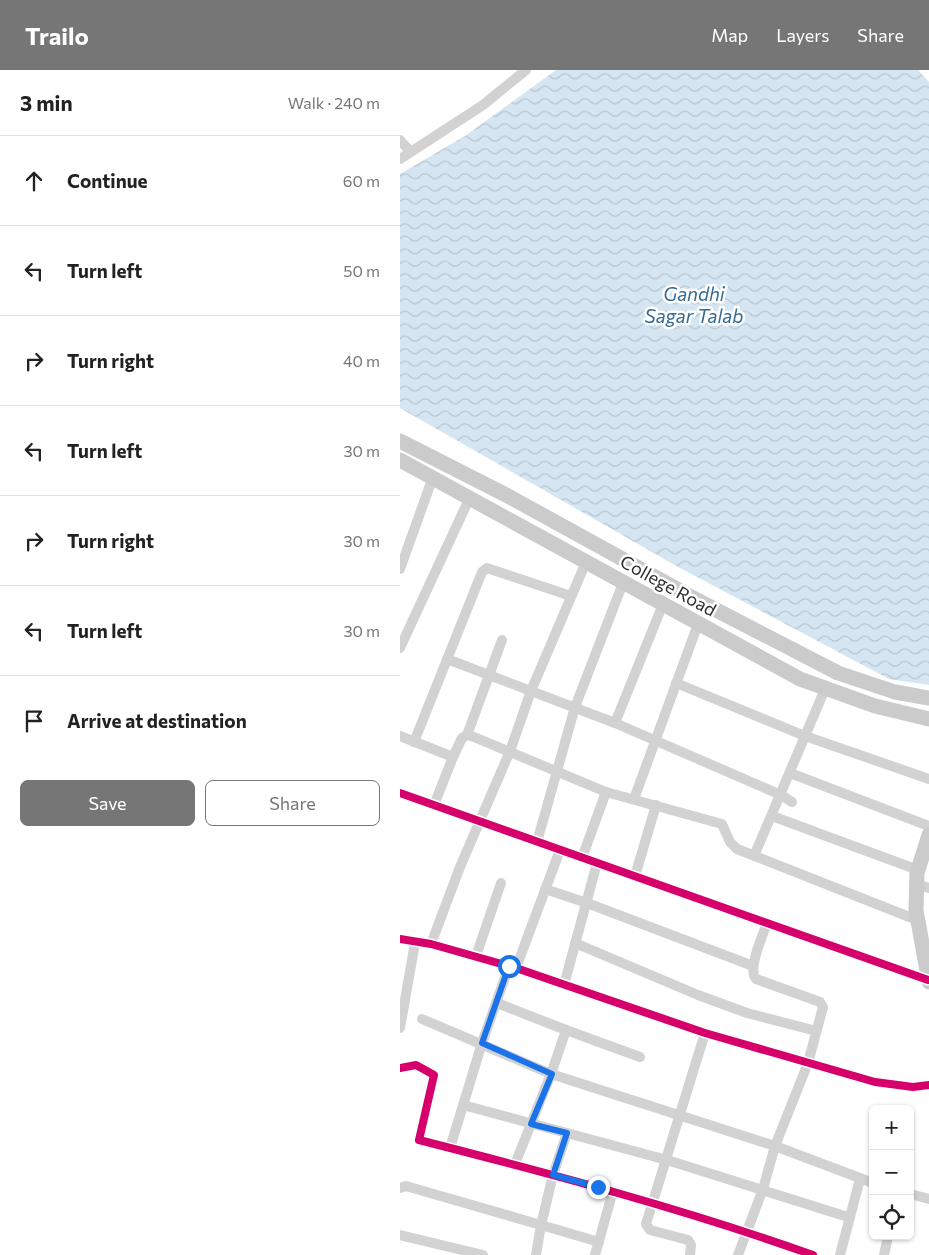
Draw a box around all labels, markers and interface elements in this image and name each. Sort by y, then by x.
text: Trailo [25,21,89,50]
text: Map [711,24,748,46]
text: Layers [776,24,829,46]
text: Share [857,24,904,46]
text: 3 min [20,90,73,115]
text: Walk · 240 m [288,93,380,112]
icon: ahead [20,167,48,195]
text: Continue [67,169,147,192]
text: 60 m [343,171,380,190]
icon: left [20,257,48,285]
text: Turn left [67,259,142,282]
text: 50 m [343,261,380,280]
water label: Gandhi Sagar Talab [645,282,743,327]
icon: right [20,347,48,375]
text: Turn right [67,349,154,372]
text: 40 m [343,351,380,370]
icon: left [20,437,48,465]
text: Turn left [67,439,142,462]
text: 30 m [343,441,380,460]
icon: right [20,527,48,555]
text: Turn right [67,529,154,552]
text: 30 m [343,531,380,550]
street label: College Road [617,550,720,621]
icon: left [20,617,48,645]
text: Turn left [67,619,142,642]
text: 30 m [343,621,380,640]
icon: arrive [20,707,48,735]
text: Arrive at destination [67,709,247,732]
button: Save [20,780,195,826]
button: Share [205,780,380,826]
route start [498,955,521,978]
map controls [869,1105,914,1240]
button: + [869,1105,914,1150]
button: − [869,1150,914,1195]
route end [587,1176,610,1199]
button: locate [869,1195,914,1240]

